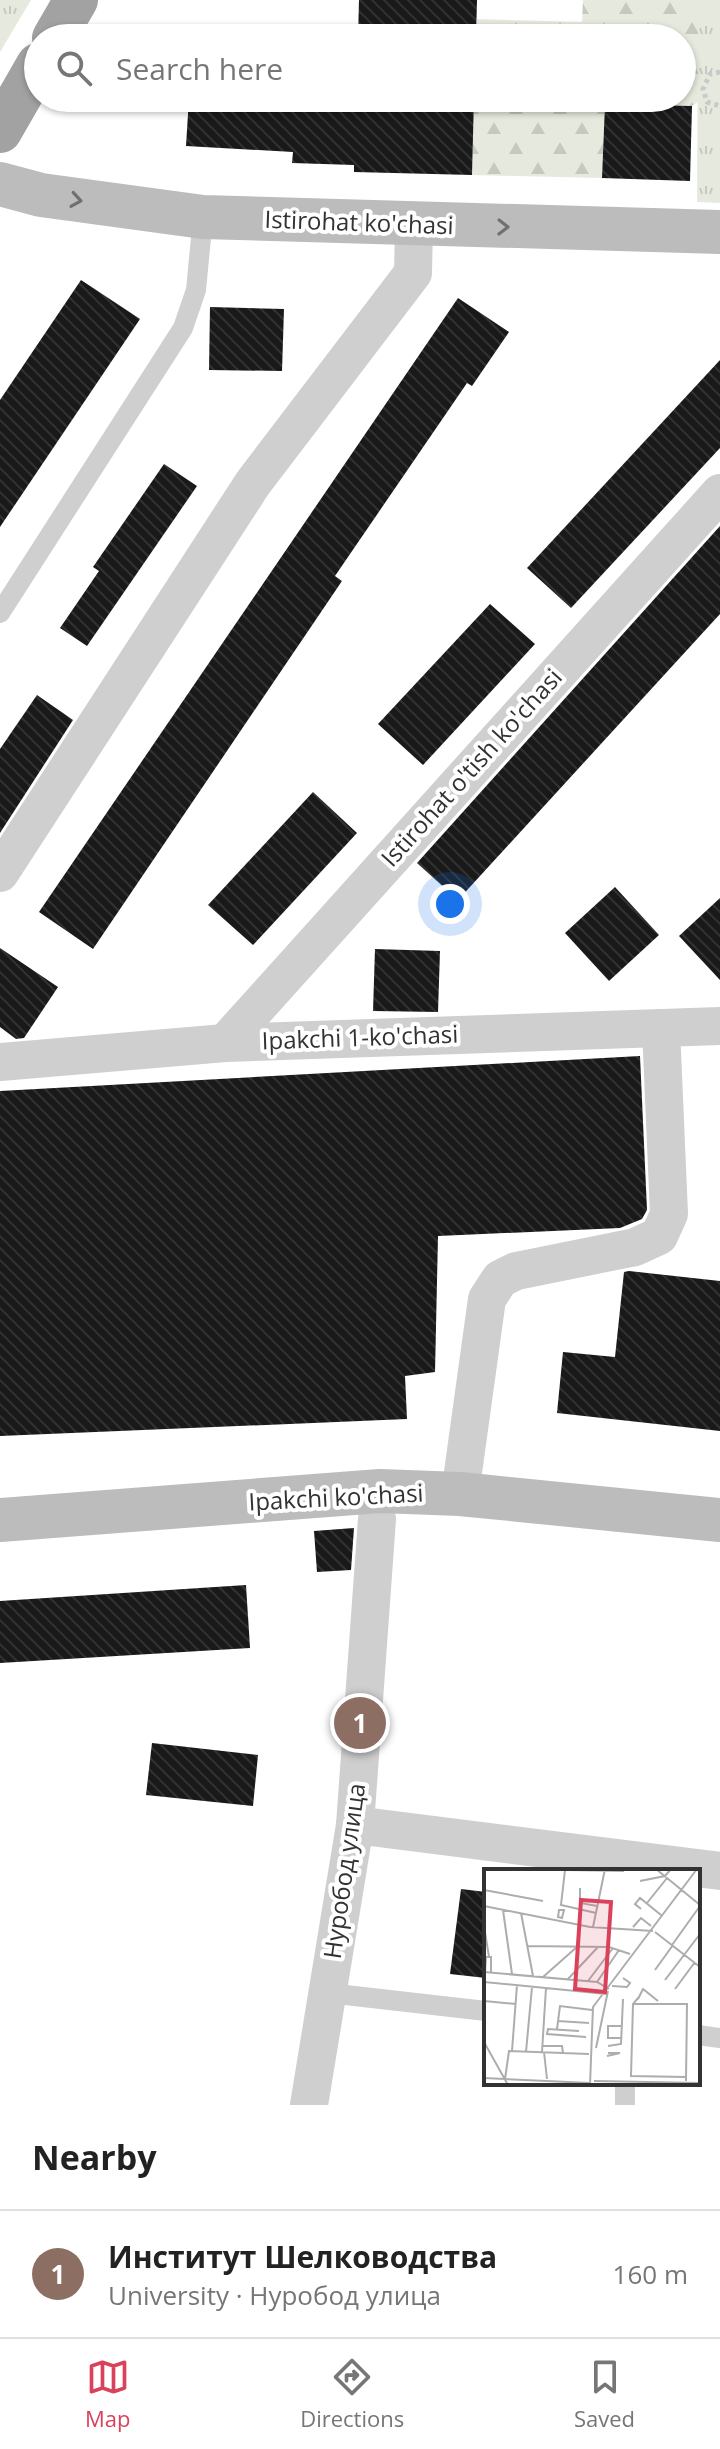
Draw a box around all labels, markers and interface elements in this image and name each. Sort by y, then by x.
search box [24,24,696,112]
icon: search [52,46,96,90]
text: Search here [116,48,283,89]
one-way arrow [69,191,83,208]
street label: Istirohat ko'chasi [264,202,454,241]
one-way arrow [497,218,510,236]
street label: Istirohat o'tish ko'chasi [373,661,569,873]
your location [430,884,470,924]
street label: Ipakchi 1-ko'chasi [261,1017,459,1056]
street label: Ipakchi ko'chasi [248,1475,424,1518]
pin: 1 [334,1693,386,1753]
street label: Нуробод улица [315,1781,372,1961]
inset map [484,1869,700,2085]
text: Nearby [32,2134,157,2180]
text: Институт Шелководства [108,2236,497,2277]
text: 1 [51,2256,65,2292]
text: 160 m [613,2256,688,2292]
text: University · Нуробод улица [108,2277,441,2313]
tab: Map [85,2355,130,2433]
tab: Directions [300,2355,404,2433]
tab: Saved [574,2355,635,2433]

